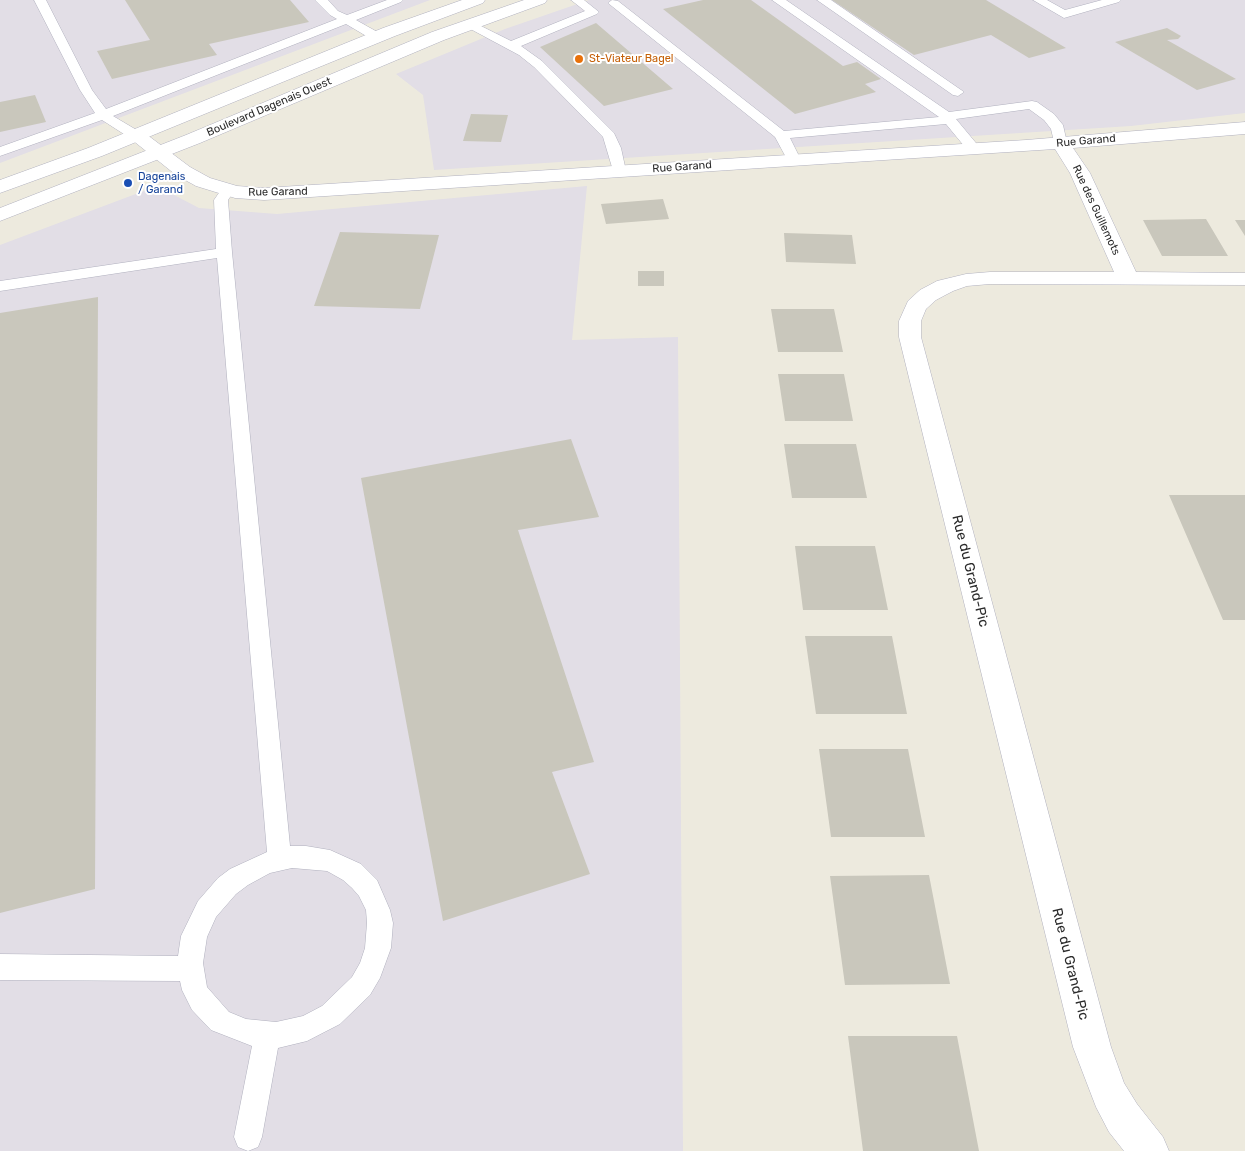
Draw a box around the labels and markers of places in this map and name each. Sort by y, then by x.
place label: St-Viateur Bagel [589,52,674,66]
marker: St-Viateur Bagel [573,53,585,65]
place label: Dagenais / Garand [138,170,185,196]
marker: Dagenais / Garand [122,177,134,189]

